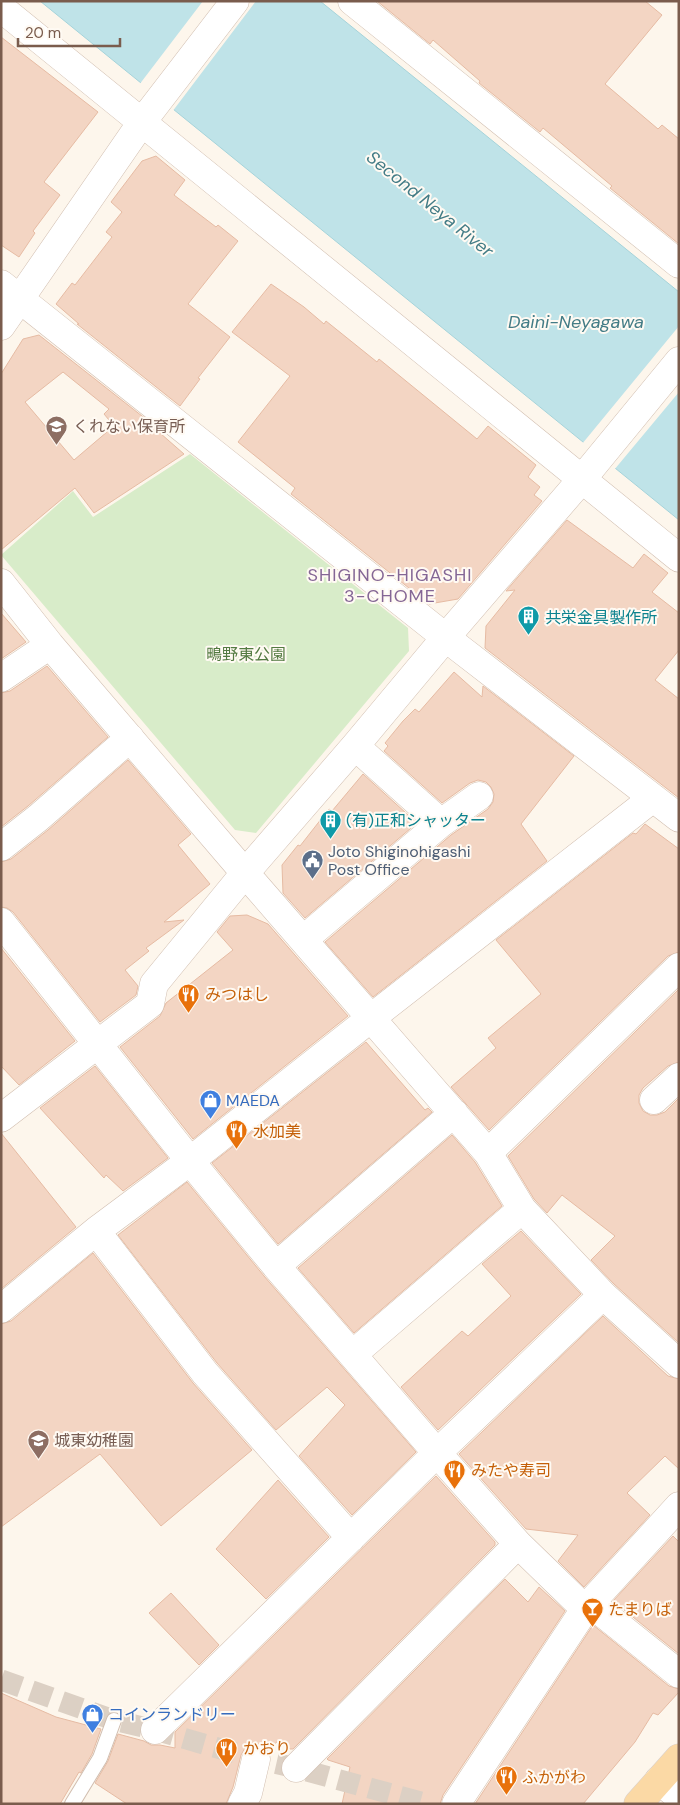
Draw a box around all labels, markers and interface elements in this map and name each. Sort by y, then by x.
scale bar [18,15,120,47]
text: 20 m [25,23,61,43]
water label: Second Neya River [361,145,500,264]
water label: Daini-Neyagawa [508,310,644,334]
school or university icon: くれない保育所 [45,414,69,445]
place label: くれない保育所 [73,416,185,437]
district label: SHIGINO-HIGASHI 3-CHOME [308,563,472,608]
building icon: 共栄金具製作所 [517,605,541,636]
place label: 共栄金具製作所 [545,607,657,628]
park label: 鴫野東公園 [206,644,286,665]
building icon: (有)正和シャッター [318,808,342,839]
place label: (有)正和シャッター [346,810,486,831]
place label: Joto Shiginohigashi Post Office [328,841,470,880]
public building icon: Joto Shiginohigashi Post Office [300,848,324,879]
restaurant icon: みつはし [177,982,201,1013]
place label: みつはし [205,984,269,1005]
shop icon: MAEDA [198,1088,222,1119]
place label: MAEDA [226,1090,280,1111]
restaurant icon: 水加美 [225,1119,249,1150]
place label: 水加美 [253,1121,301,1142]
school or university icon: 城東幼稚園 [26,1428,50,1459]
place label: 城東幼稚園 [54,1430,134,1451]
restaurant icon: みたや寿司 [443,1458,467,1489]
place label: みたや寿司 [471,1460,551,1481]
bar icon: たまりば [580,1597,604,1628]
place label: たまりば [608,1599,672,1620]
shop icon: コインランドリー [80,1702,104,1733]
place label: コインランドリー [108,1704,236,1725]
restaurant icon: かおり [215,1736,239,1767]
place label: かおり [243,1738,291,1759]
restaurant icon: ふかがわ [494,1765,518,1796]
place label: ふかがわ [522,1767,586,1788]

